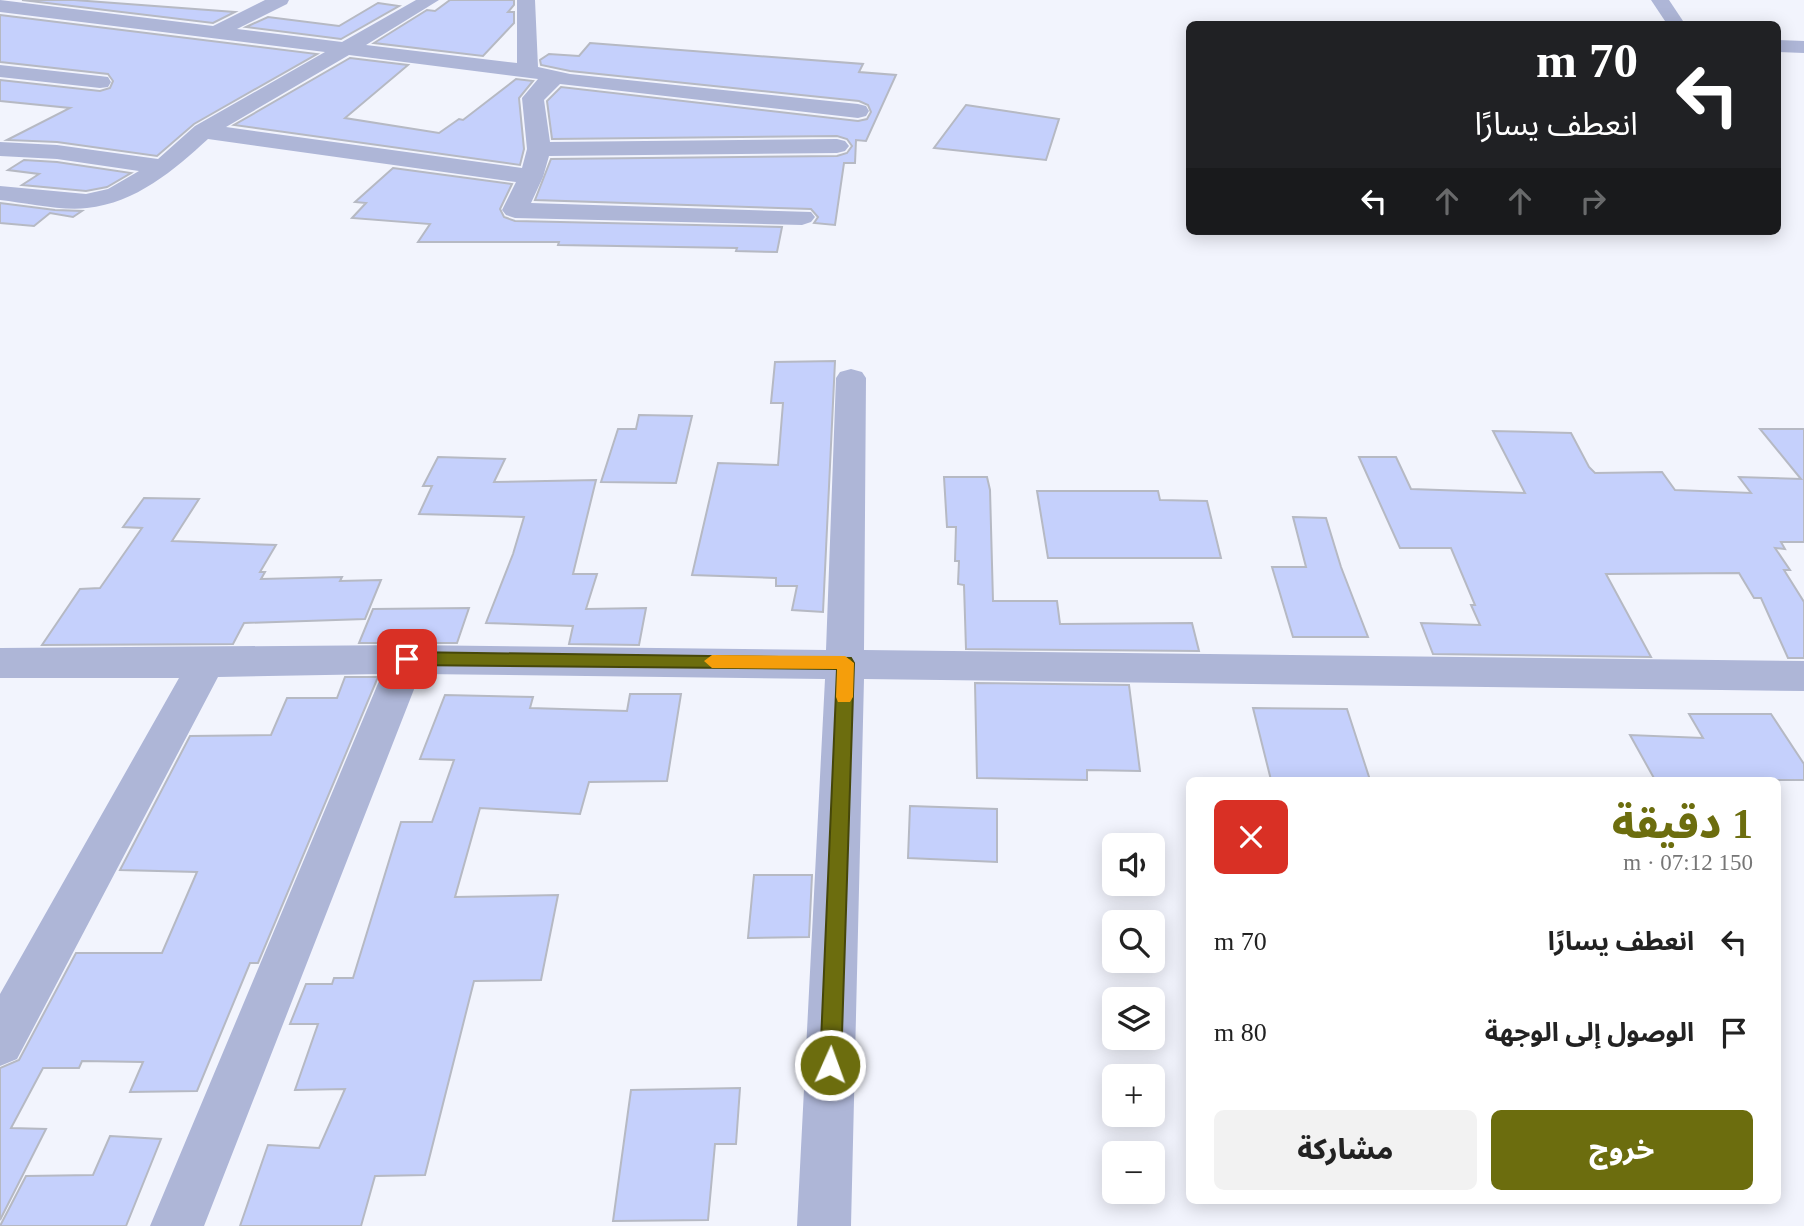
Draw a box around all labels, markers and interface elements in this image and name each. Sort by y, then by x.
text: 70 m [1536,33,1638,88]
icon: left [1662,49,1753,140]
text: انعطف يسارًا [1475,106,1638,142]
icon: left [1355,182,1393,220]
icon: ahead [1428,182,1466,220]
icon: ahead [1501,182,1539,220]
icon: right [1574,182,1612,220]
pin [377,629,437,689]
icon: arrive [388,640,426,678]
button: close [1214,800,1288,874]
text: 1 دقيقة [1612,801,1753,847]
map controls [1102,833,1165,1204]
button: sound [1102,833,1165,896]
text: 150 m · 07:12 [1623,850,1753,875]
button: search [1102,910,1165,973]
icon: left [1715,923,1753,961]
text: 70 m [1214,927,1267,956]
text: انعطف يسارًا [1548,927,1694,956]
button: layers [1102,987,1165,1050]
icon: arrive [1715,1014,1753,1052]
text: 80 m [1214,1018,1267,1047]
text: الوصول إلى الوجهة [1485,1018,1694,1047]
position arrow [793,1028,867,1102]
button: + [1102,1064,1165,1127]
button: مشاركة [1214,1110,1477,1190]
button: خروج [1491,1110,1753,1190]
button: − [1102,1141,1165,1204]

